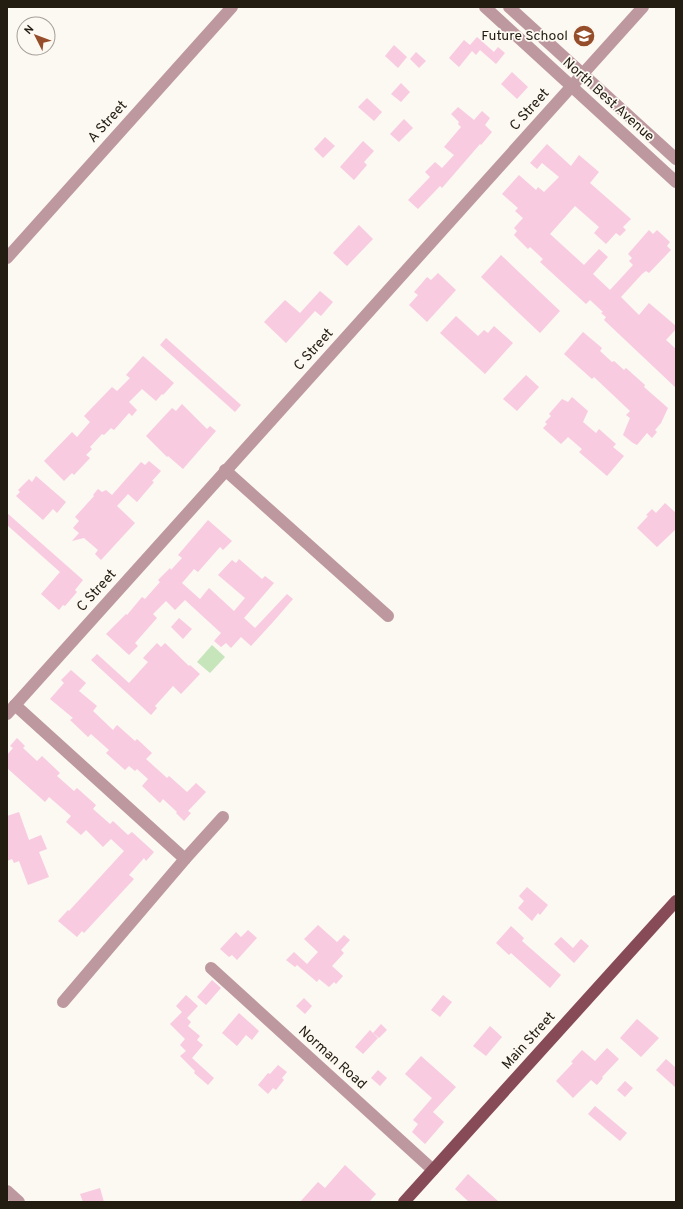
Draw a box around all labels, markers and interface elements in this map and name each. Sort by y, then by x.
north arrow [16,16,56,56]
text: N [21,22,37,38]
school or university icon: Future School [571,23,597,49]
place label: Future School [481,28,568,45]
street label: North Best Avenue [559,54,657,146]
street label: C Street [507,85,553,135]
street label: A Street [85,97,131,147]
street label: C Street [291,325,337,375]
street label: C Street [74,566,120,616]
street label: Main Street [499,1009,559,1073]
street label: Norman Road [294,1023,370,1093]

